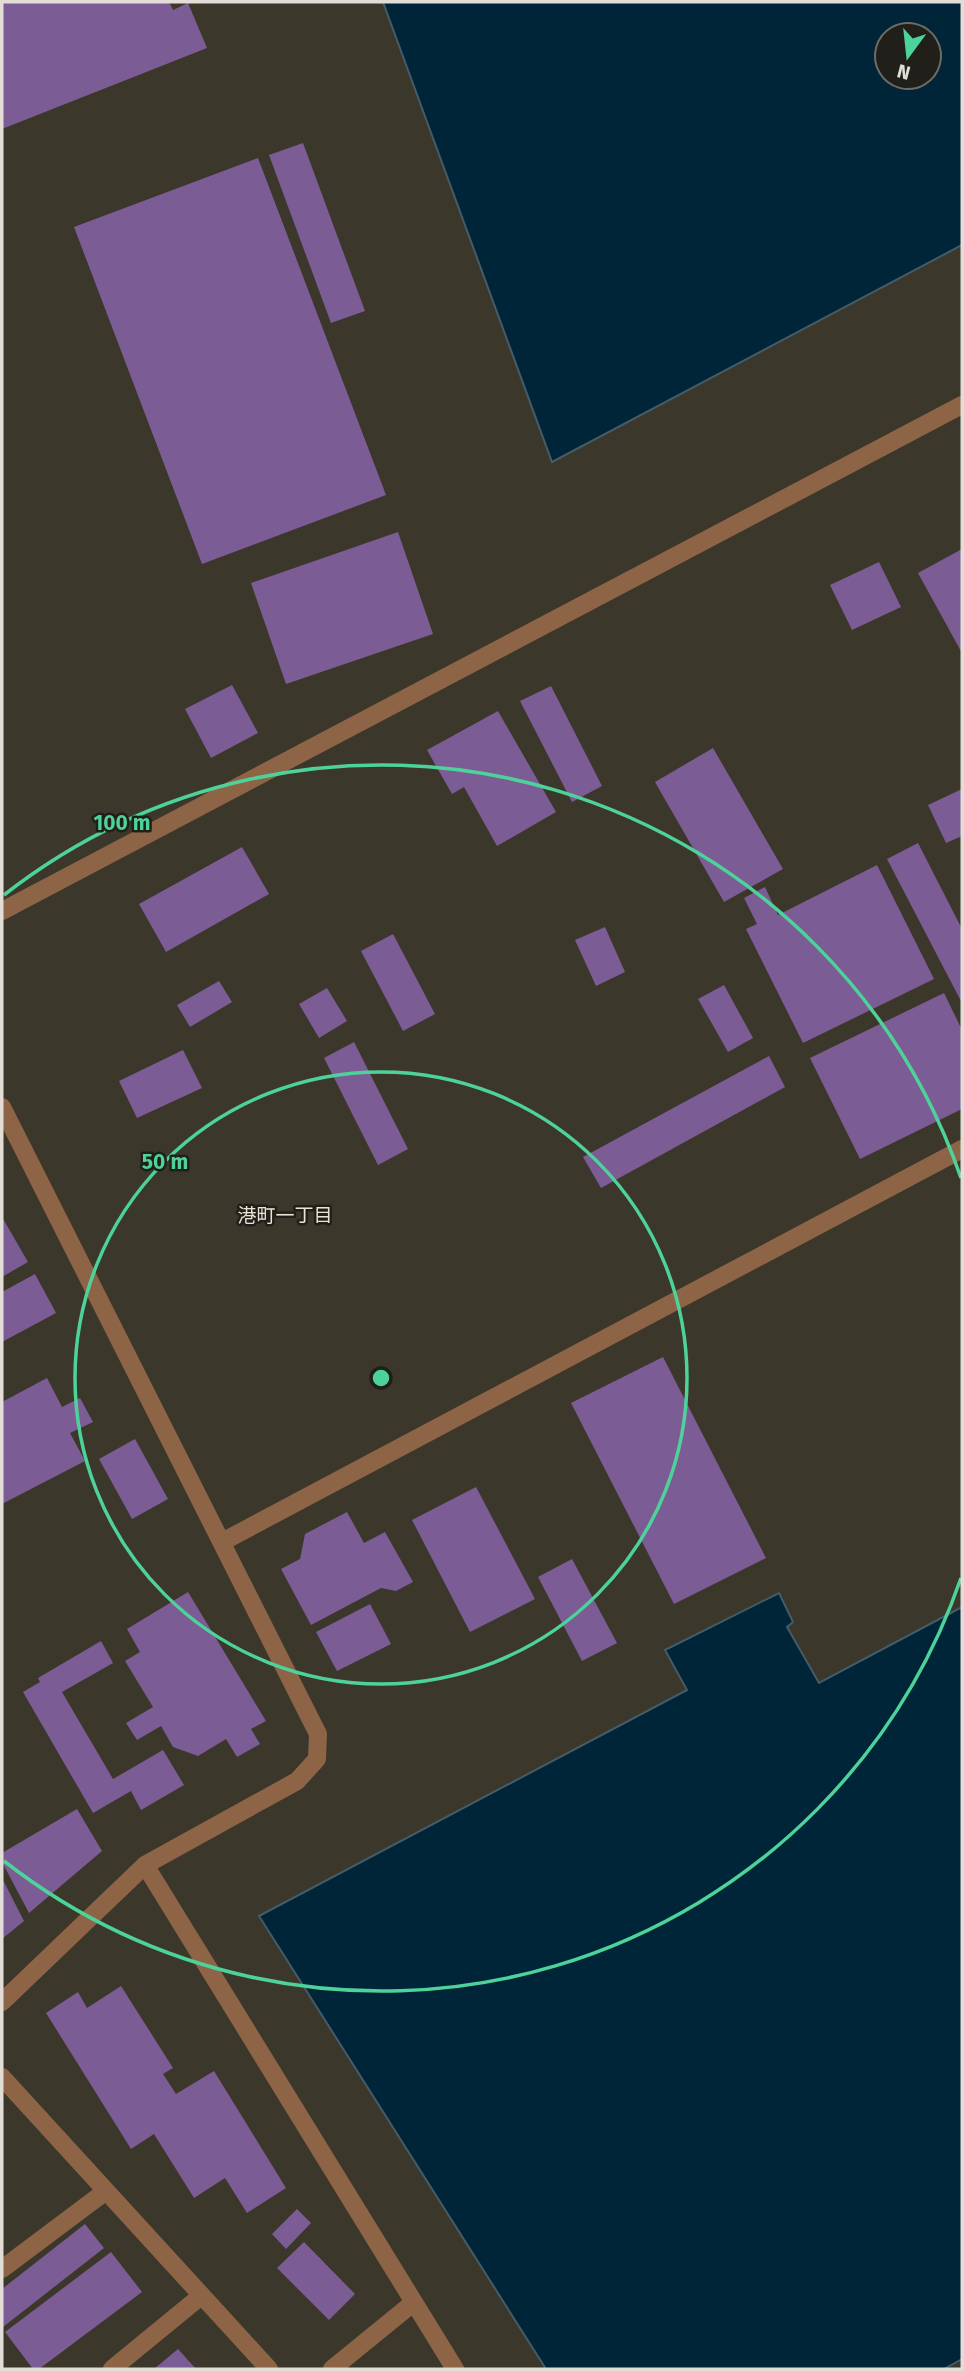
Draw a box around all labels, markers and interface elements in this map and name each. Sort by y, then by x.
north arrow [873,21,943,91]
text: N [895,59,913,85]
text: 100 m [93,810,151,836]
text: 50 m [142,1149,188,1175]
district label: 港町一丁目 [237,1204,333,1227]
centre of rings [369,1366,393,1390]

